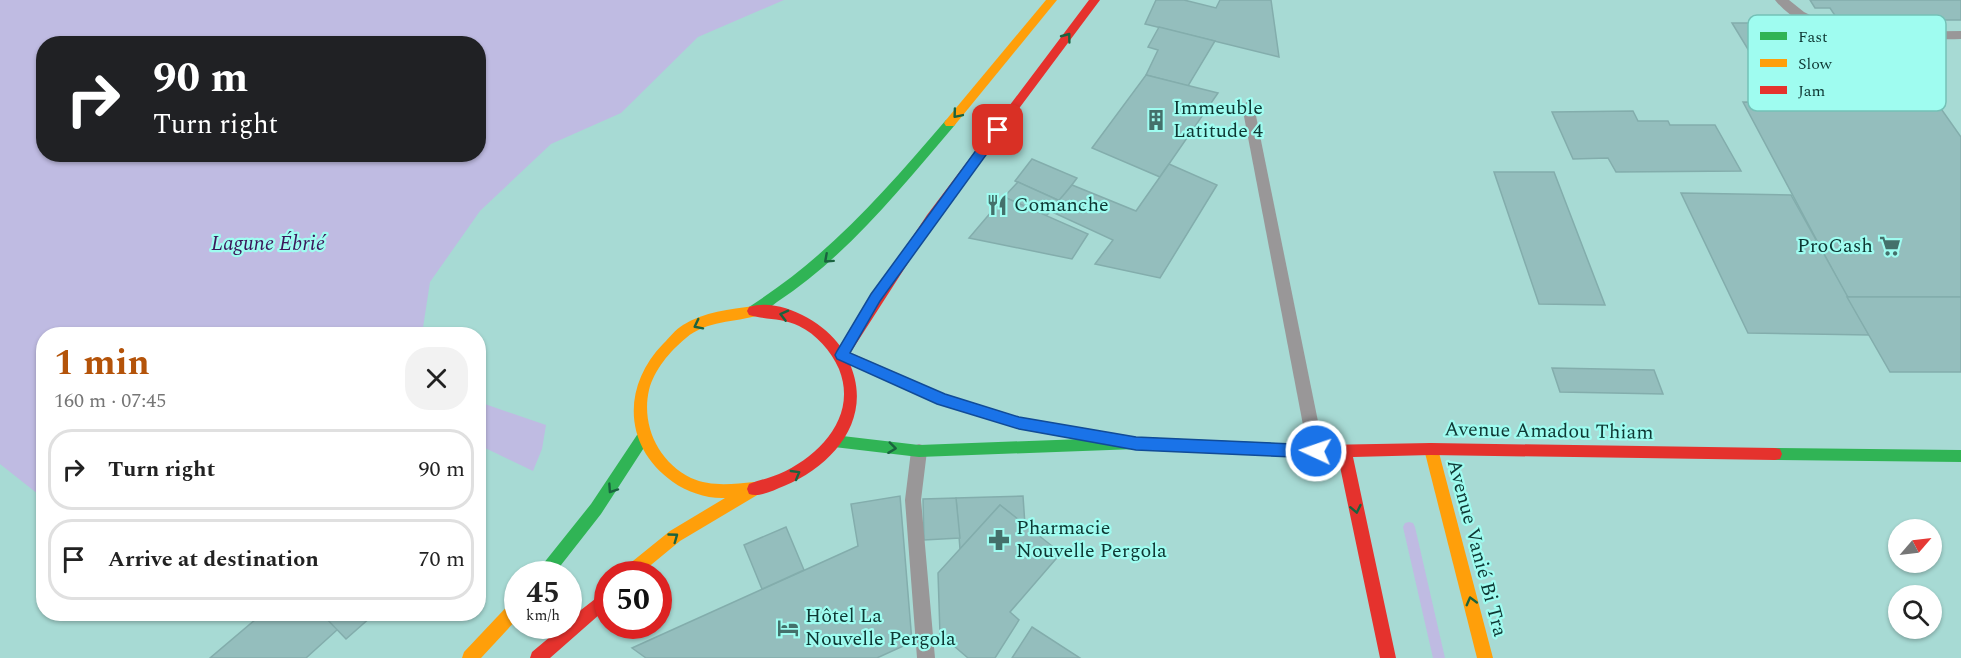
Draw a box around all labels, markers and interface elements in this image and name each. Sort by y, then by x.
legend [1748,15,1946,111]
text: Fast [1798,25,1828,49]
one-way arrow [1059,33,1070,44]
text: 90 m [153,47,248,110]
text: Slow [1798,52,1833,76]
icon: right [54,60,132,138]
text: Jam [1798,79,1826,103]
place label: Immeuble Latitude 4 [1173,93,1263,146]
text: Turn right [153,104,278,146]
pin [972,104,1023,155]
one-way arrow [954,107,965,118]
building icon: Immeuble Latitude 4 [1144,108,1168,132]
icon: arrive [981,113,1014,146]
place label: Comanche [1014,190,1109,220]
restaurant icon: Comanche [985,193,1009,217]
water label: Lagune Ébrié [211,228,327,260]
place label: ProCash [1797,231,1873,261]
supermarket icon: ProCash [1878,234,1902,258]
one-way arrow [824,252,835,263]
one-way arrow [779,309,789,322]
one-way arrow [693,318,704,330]
text: 1 min [54,336,150,391]
button: close [405,347,468,410]
text: 160 m · 07:45 [54,386,166,416]
street label: Avenue Amadou Thiam [1444,414,1654,448]
position arrow [1284,419,1348,483]
one-way arrow [887,441,897,454]
icon: right [57,453,90,486]
text: Turn right [108,453,215,486]
text: 90 m [419,453,465,486]
street label: Avenue Vanié Bi Tra [1439,456,1515,640]
one-way arrow [789,470,800,482]
one-way arrow [608,482,619,493]
one-way arrow [1349,503,1362,513]
place label: Pharmacie Nouvelle Pergola [1016,513,1167,566]
north arrow [1888,519,1942,573]
map controls [1888,519,1942,639]
pharmacy icon: Pharmacie Nouvelle Pergola [987,528,1011,552]
one-way arrow [667,533,678,544]
icon: arrive [57,543,90,576]
text: Arrive at destination [108,543,319,576]
text: 70 m [419,543,465,576]
speed limit sign: 50 [594,561,672,639]
text: 45 [526,570,560,616]
button: search [1888,585,1942,639]
one-way arrow [1465,597,1478,607]
place label: Hôtel La Nouvelle Pergola [805,601,956,654]
text: km/h [526,604,560,627]
hotel icon: Hôtel La Nouvelle Pergola [776,616,800,640]

